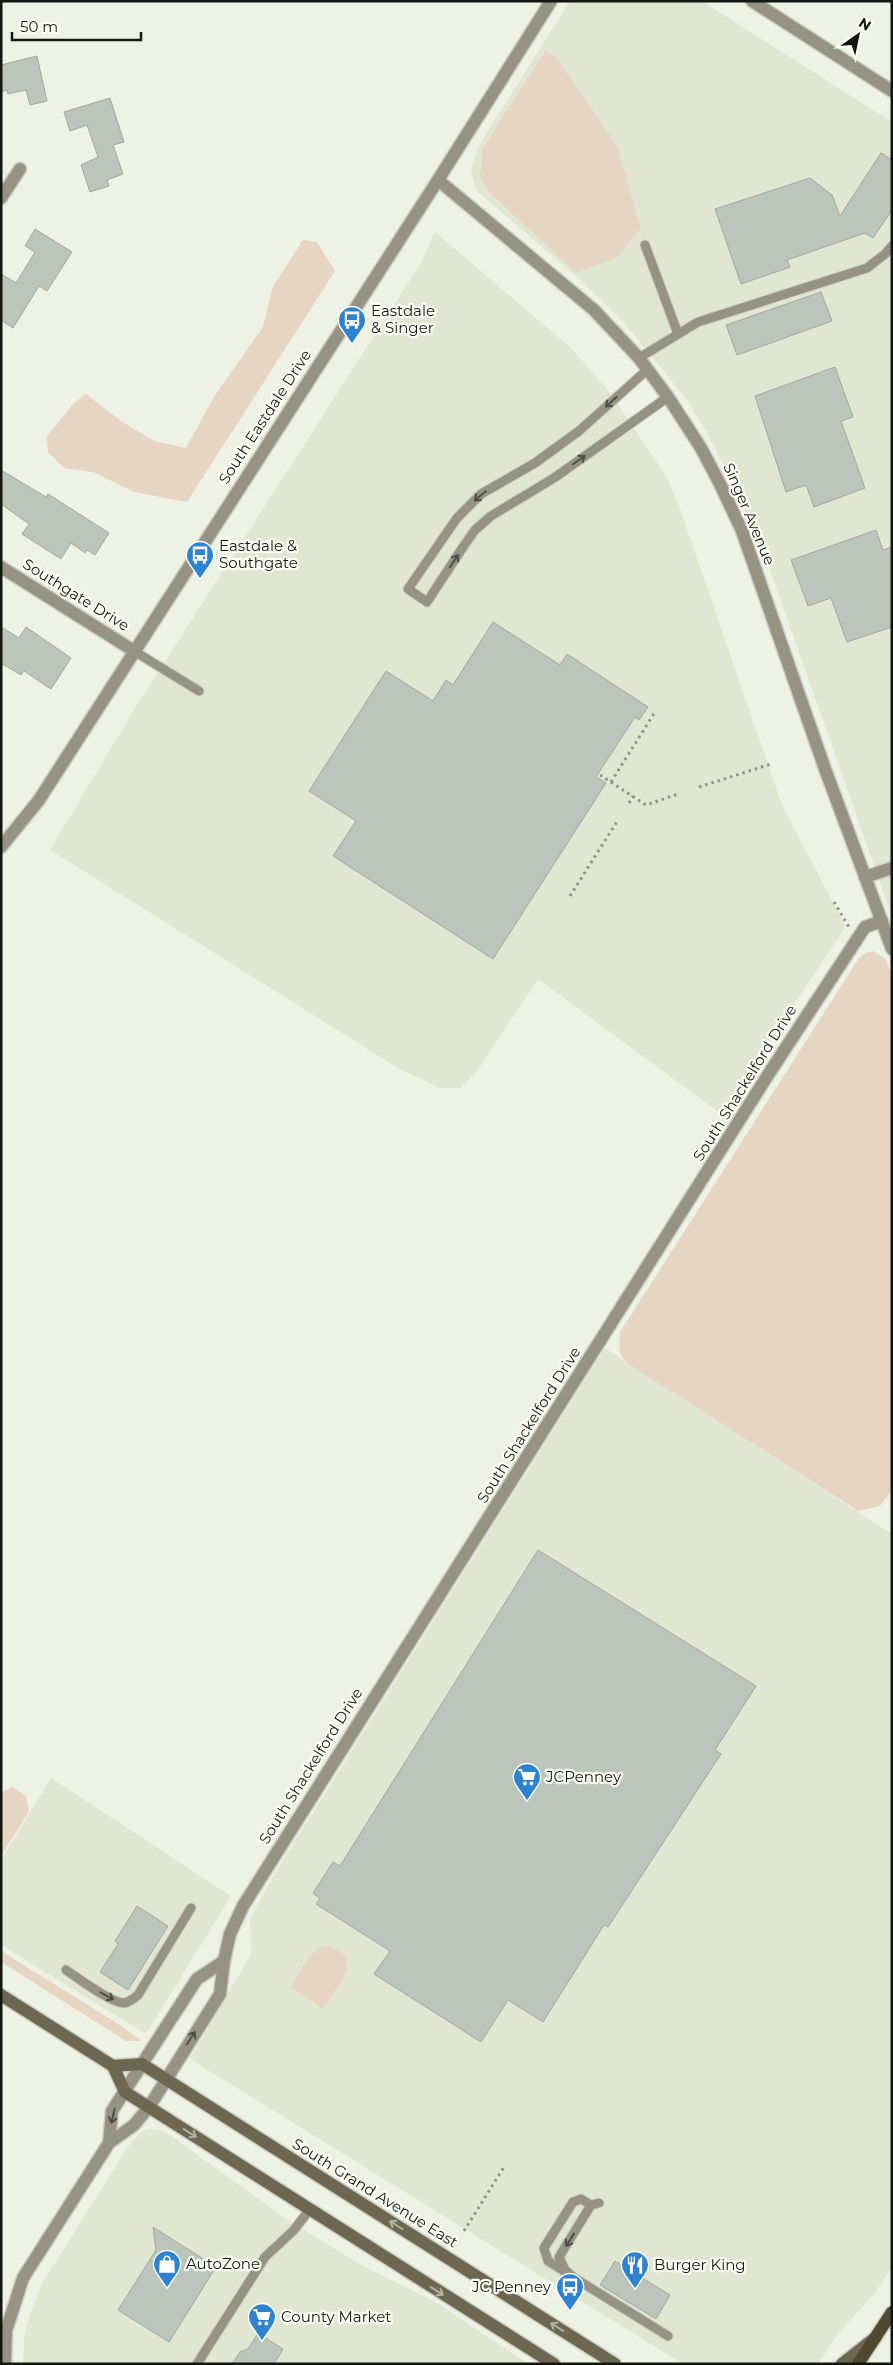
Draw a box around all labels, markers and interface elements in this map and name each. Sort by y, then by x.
scale bar [12,10,141,42]
north arrow [833,10,883,60]
text: N [855,13,875,35]
text: 50 m [20,17,58,36]
place label: Eastdale & Singer [371,301,435,337]
bus stop icon: Eastdale & Singer [337,305,367,344]
street label: South Eastdale Drive [214,346,315,487]
one-way arrow [605,396,618,408]
one-way arrow [571,455,585,465]
street label: Singer Avenue [719,460,780,568]
one-way arrow [473,490,486,501]
place label: Eastdale & Southgate [219,536,298,572]
bus stop icon: Eastdale & Southgate [185,540,215,579]
street label: Southgate Drive [19,554,133,635]
one-way arrow [449,554,459,568]
street label: South Shackelford Drive [689,1001,801,1164]
street label: South Shackelford Drive [473,1343,585,1506]
street label: South Shackelford Drive [255,1684,367,1847]
supermarket icon: JCPenney [512,1762,542,1801]
place label: JCPenney [545,1767,622,1786]
one-way arrow [100,1991,114,2001]
one-way arrow [187,2032,197,2046]
one-way arrow [108,2108,117,2124]
one-way arrow [183,2128,197,2139]
street label: South Grand Avenue East [289,2134,462,2251]
one-way arrow [390,2220,404,2230]
one-way arrow [564,2232,574,2246]
shop icon: AutoZone [152,2249,182,2288]
restaurant icon: Burger King [620,2250,650,2289]
place label: AutoZone [186,2254,260,2273]
place label: Burger King [654,2255,746,2274]
bus stop icon: JC Penney [555,2272,585,2311]
place label: JC Penney [471,2277,552,2296]
one-way arrow [430,2286,444,2296]
supermarket icon: County Market [247,2302,277,2341]
place label: County Market [281,2307,391,2326]
one-way arrow [551,2322,565,2332]

